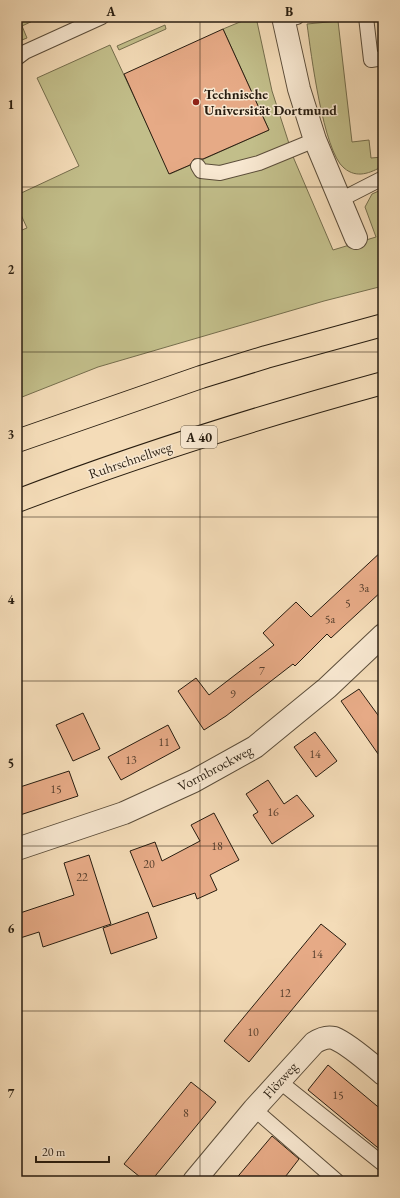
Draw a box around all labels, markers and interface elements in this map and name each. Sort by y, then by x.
text: A [105,3,116,20]
text: B [285,3,293,20]
place label: Technische Universität Dortmund [204,85,337,119]
text: 1 [8,96,15,113]
marker: Technische Universität Dortmund [191,97,201,107]
text: 2 [8,261,15,278]
text: 3 [8,426,15,443]
road number: A 40 [181,426,217,448]
street label: Ruhrschnellweg [86,437,175,483]
house number: 3a [359,580,369,596]
text: 4 [8,591,15,608]
house number: 5 [345,595,351,611]
house number: 5a [325,611,335,627]
house number: 7 [259,663,265,679]
house number: 9 [230,686,236,702]
house number: 11 [158,734,170,750]
street label: Vormbrockweg [174,740,256,795]
house number: 14 [309,746,321,762]
house number: 13 [125,752,137,768]
text: 5 [8,755,14,772]
house number: 15 [50,781,62,797]
house number: 16 [267,804,279,820]
house number: 18 [211,838,223,854]
house number: 20 [143,856,155,872]
house number: 22 [76,869,88,885]
text: 6 [8,920,15,937]
house number: 14 [311,946,323,962]
house number: 12 [279,985,291,1001]
house number: 10 [247,1024,259,1040]
street label: Flözweg [259,1057,302,1102]
text: 7 [8,1085,15,1102]
house number: 15 [332,1087,344,1103]
house number: 8 [183,1105,189,1121]
scale bar [36,1138,109,1164]
text: 20 m [42,1144,66,1160]

